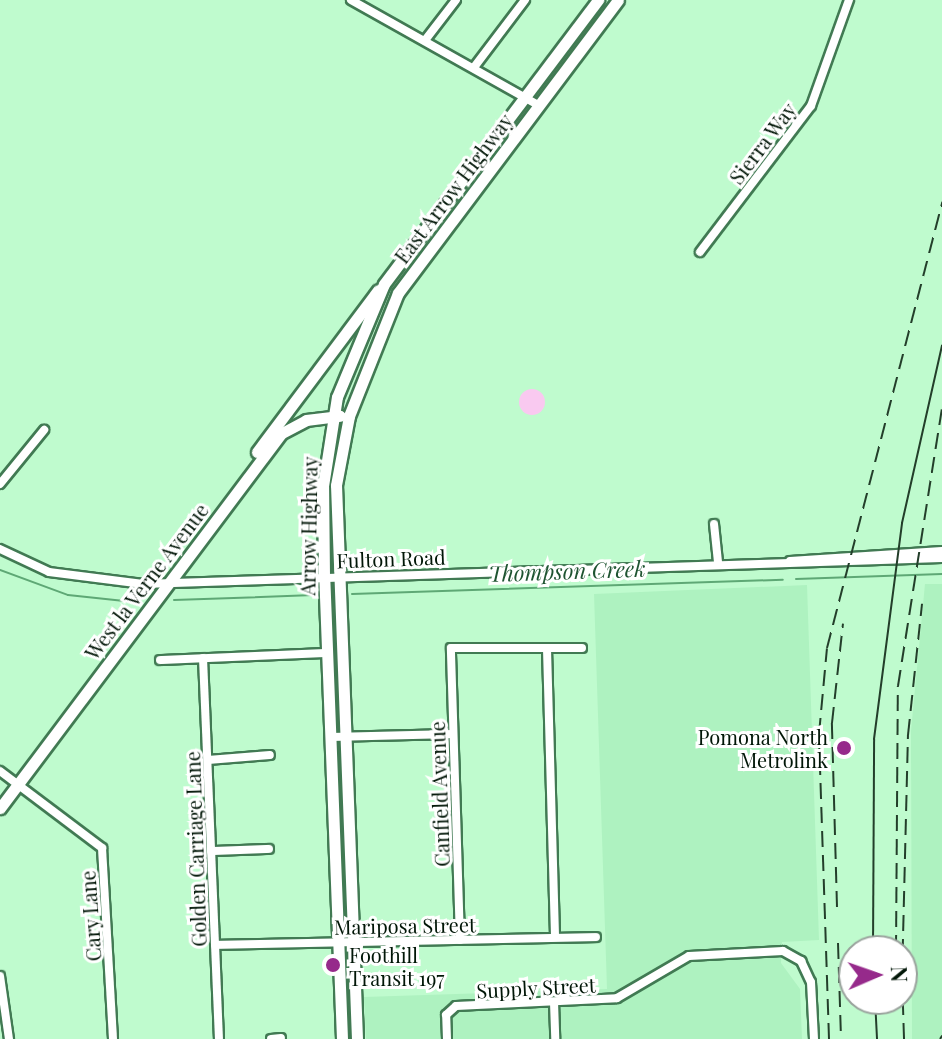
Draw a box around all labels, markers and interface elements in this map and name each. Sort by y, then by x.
street label: Sierra Way [723,97,801,189]
street label: East Arrow Highway [388,108,518,268]
street label: Arrow Highway [295,456,321,596]
street label: West la Verne Avenue [79,497,213,665]
street label: Fulton Road [336,544,446,572]
water label: Thompson Creek [488,555,646,587]
street label: Canfield Avenue [424,720,454,868]
place label: Pomona North Metrolink [698,724,828,771]
marker: Pomona North Metrolink [835,739,853,757]
street label: Golden Carriage Lane [180,751,210,947]
street label: Cary Lane [75,870,105,962]
street label: Mariposa Street [334,912,476,938]
north arrow [838,935,918,1015]
place label: Foothill Transit 197 [349,942,445,989]
marker: Foothill Transit 197 [324,956,342,974]
text: N [885,966,915,983]
street label: Supply Street [475,972,597,1002]

